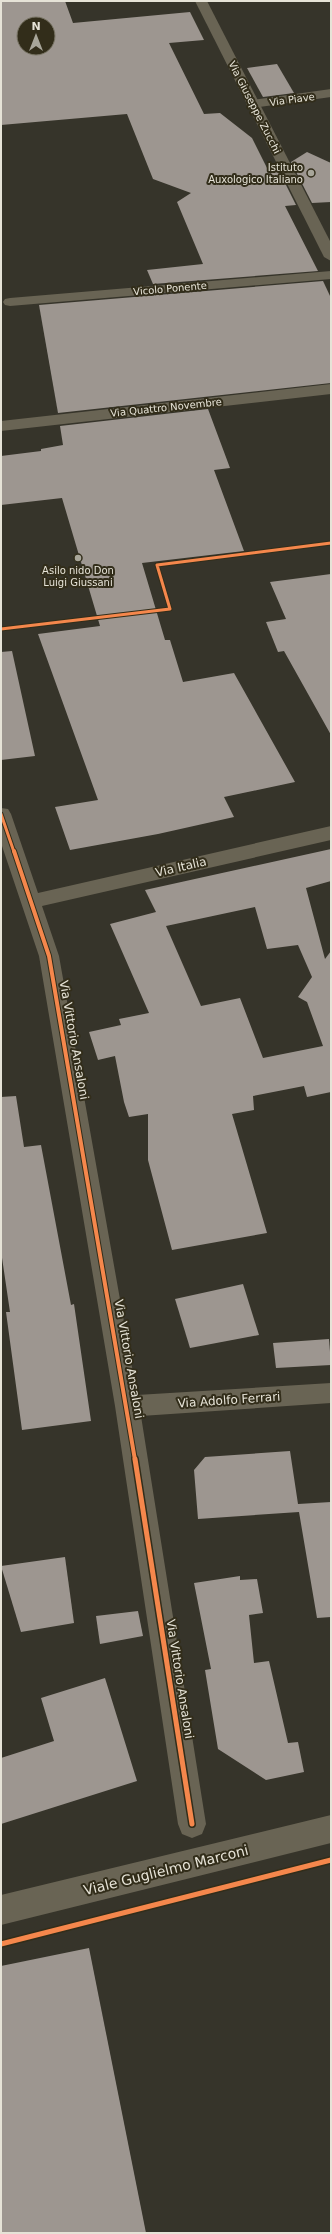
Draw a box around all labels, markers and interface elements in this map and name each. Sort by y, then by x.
north arrow [16,16,56,56]
text: N [31,20,41,33]
street label: Via Giuseppe Zucchi [226,59,283,155]
street label: Via Piave [269,91,315,108]
place label: Istituto Auxologico Italiano [208,162,303,185]
marker: Istituto Auxologico Italiano [306,168,316,178]
street label: Vicolo Ponente [133,280,207,297]
street label: Via Quattro Novembre [110,396,222,419]
marker: Asilo nido Don Luigi Giussani [73,553,83,563]
place label: Asilo nido Don Luigi Giussani [42,565,114,588]
street label: Via Italia [154,854,208,880]
street label: Via Vittorio Ansaloni [57,979,91,1101]
street label: Via Vittorio Ansaloni [112,1298,146,1420]
street label: Via Adolfo Ferrari [177,1389,281,1411]
street label: Via Vittorio Ansaloni [164,1618,196,1740]
street label: Viale Guglielmo Marconi [82,1842,250,1898]

